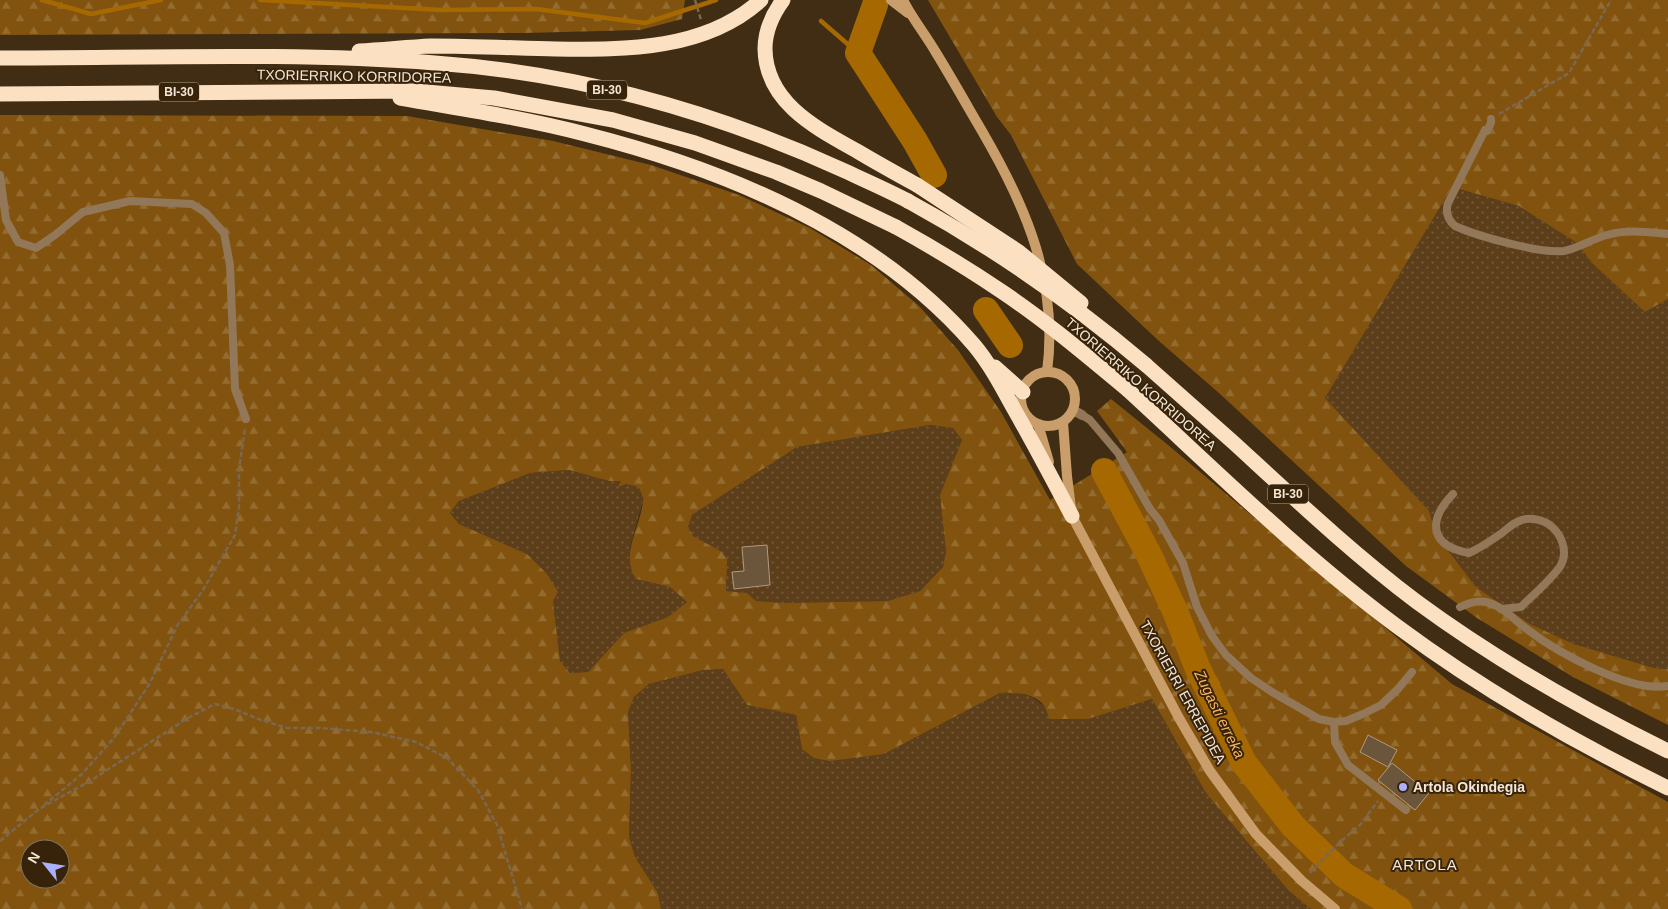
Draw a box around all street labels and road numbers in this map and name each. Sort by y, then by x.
street label: TXORIERRIKO KORRIDOREA [257,66,452,86]
road number: BI-30 [587,80,627,100]
road number: BI-30 [159,82,199,101]
street label: TXORIERRIKO KORRIDOREA [1062,314,1220,454]
road number: BI-30 [1268,484,1308,504]
street label: TXORIERRI ERREPIDEA [1137,618,1229,767]

